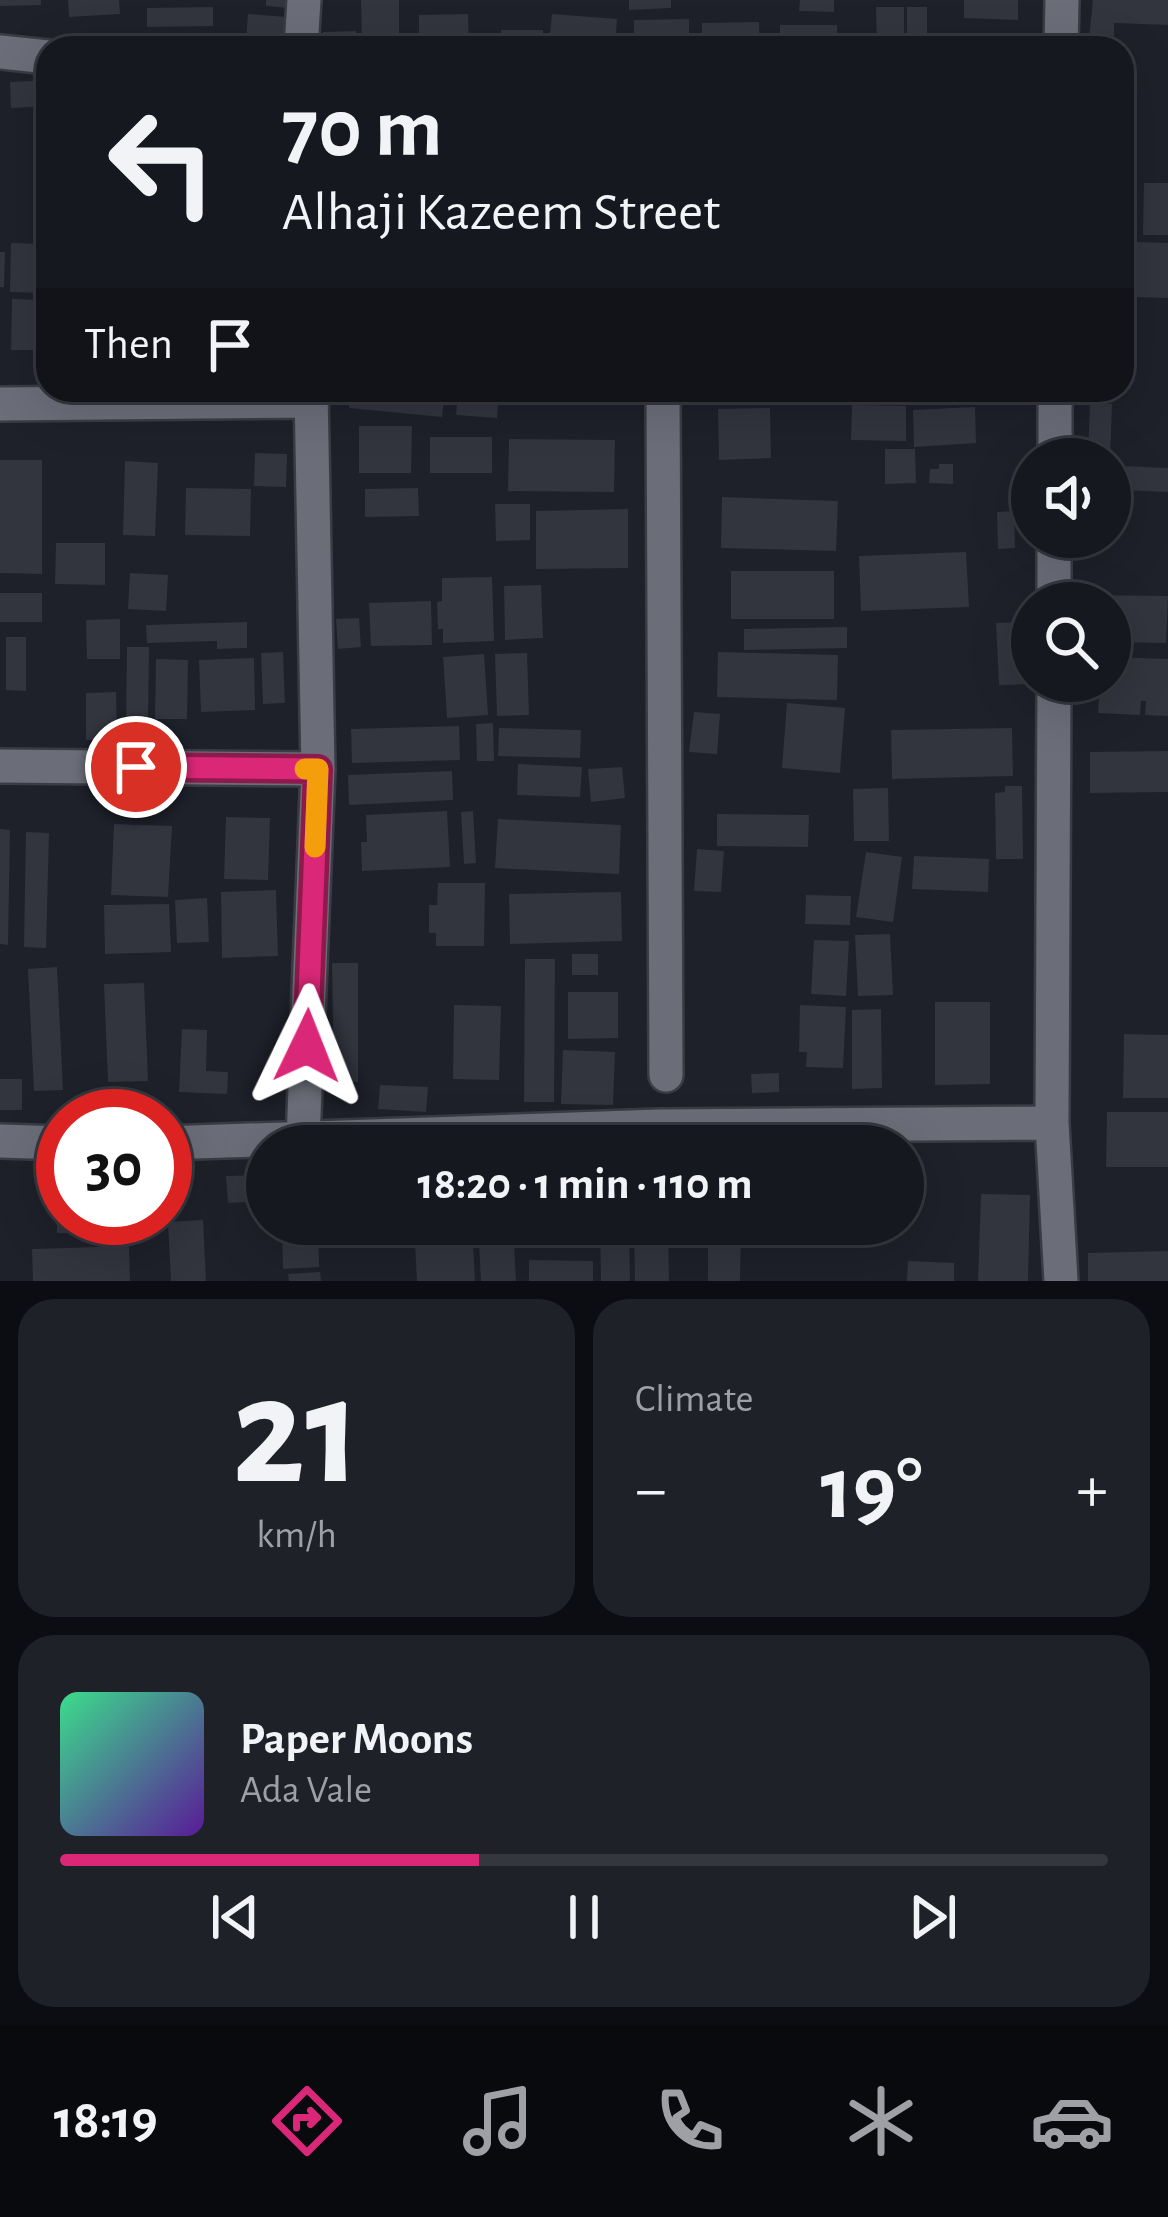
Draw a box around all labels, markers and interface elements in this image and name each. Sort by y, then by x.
icon: left [84,84,240,240]
text: 70 m [282,88,443,172]
text: Alhaji Kazeem Street [282,186,720,240]
icon: arrive [197,312,263,378]
text: Then [84,322,173,367]
map controls [1011,438,1131,702]
button: sound [1011,438,1131,558]
button: search [1011,582,1131,702]
pin [85,716,187,818]
icon: arrive [103,734,169,800]
position arrow [244,983,370,1109]
speed limit sign: 30 [36,1089,192,1245]
text: 18:20 · 1 min · 110 m [418,1162,752,1207]
text: 21 [232,1356,361,1512]
text: Climate [635,1380,753,1419]
text: 19° [820,1445,923,1535]
text: − [635,1457,667,1523]
text: + [1076,1457,1108,1523]
text: km/h [256,1516,337,1555]
text: Paper Moons [240,1717,473,1762]
text: Ada Vale [240,1771,372,1810]
icon: previous [202,1884,268,1950]
icon: pause [551,1884,617,1950]
icon: next [900,1884,966,1950]
icon: directions [265,2079,349,2163]
icon: music [456,2079,540,2163]
icon: phone [648,2079,732,2163]
icon: climate [839,2079,923,2163]
icon: car [1030,2079,1114,2163]
text: 18:19 [54,2094,158,2148]

